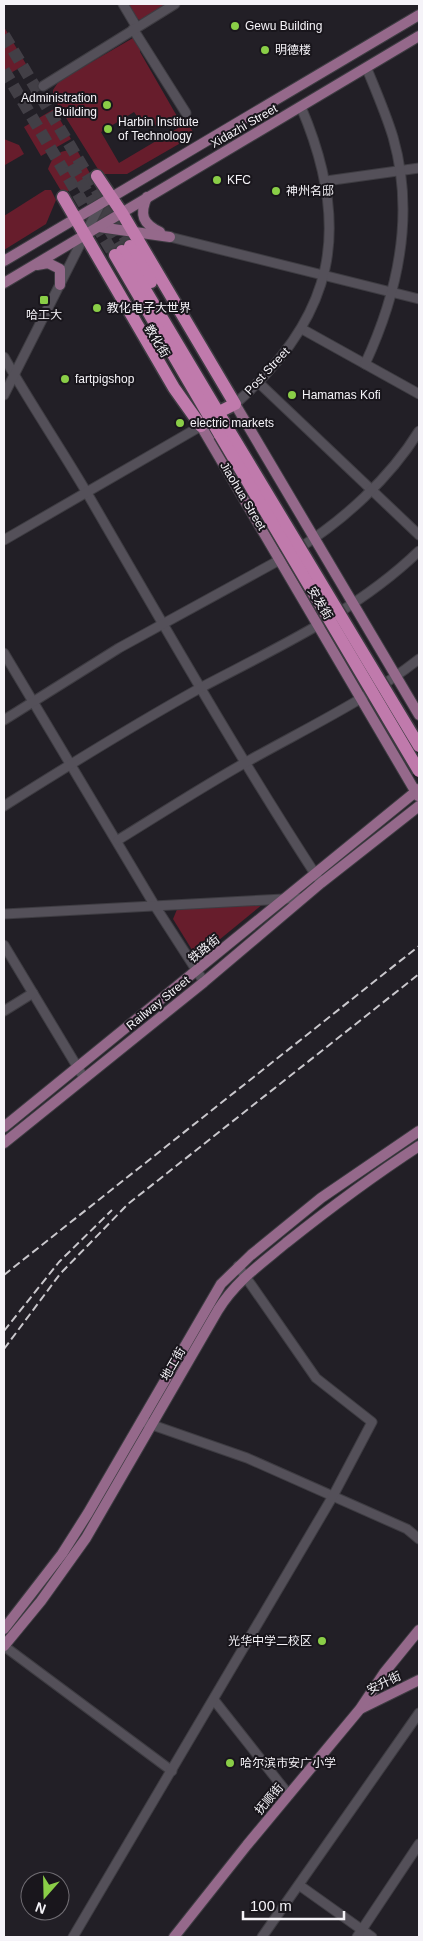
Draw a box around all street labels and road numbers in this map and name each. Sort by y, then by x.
street label: Xidazhi Street [208,101,280,151]
street label: 教化街 [142,322,172,360]
street label: Post Street [242,344,293,397]
street label: Jiaohua Street [217,459,269,533]
street label: 安发街 [305,584,335,622]
street label: 铁路街 [186,932,222,966]
street label: Railway Street [124,973,193,1033]
street label: 地工街 [158,1345,188,1383]
street label: 安升街 [365,1669,403,1697]
street label: 抚顺街 [252,1781,286,1817]

